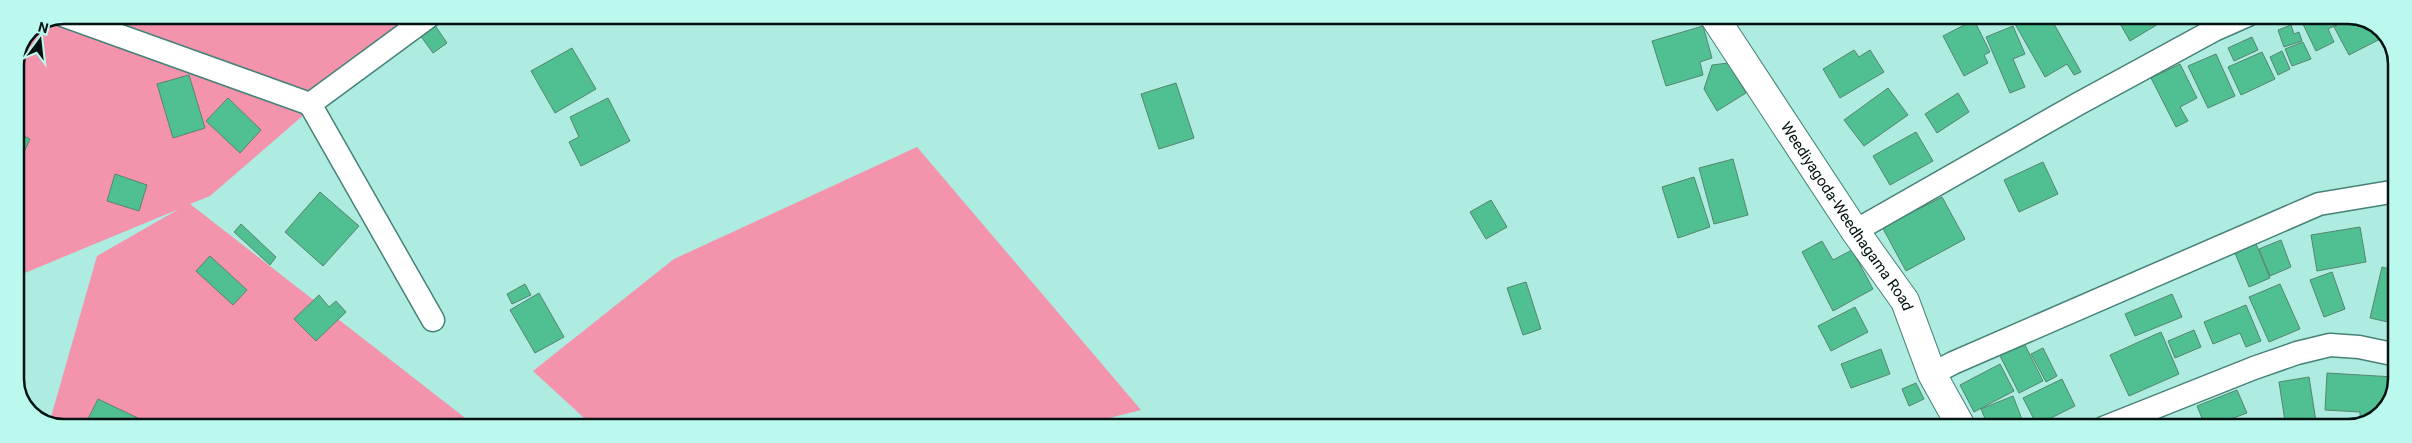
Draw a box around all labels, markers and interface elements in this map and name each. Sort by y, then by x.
north arrow [15,15,65,65]
text: N [37,18,50,36]
street label: Weediyagoda-Weedhagama Road [1777,119,1917,313]

